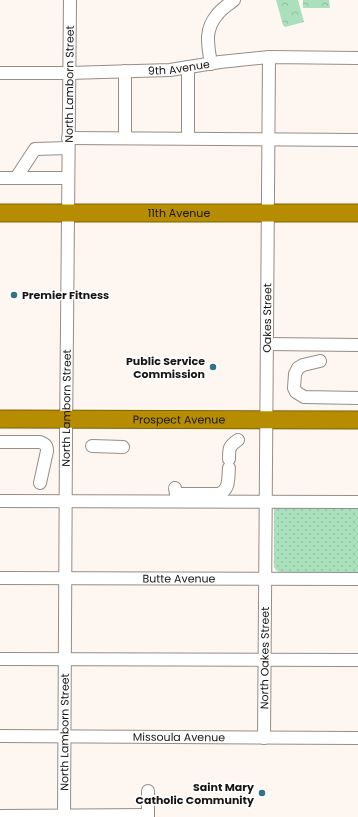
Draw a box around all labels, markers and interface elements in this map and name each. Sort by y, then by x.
street label: North Lamborn Street [61,25,78,143]
street label: 9th Avenue [148,56,211,79]
street label: 11th Avenue [148,205,210,221]
street label: Oakes Street [259,283,275,353]
place label: Premier Fitness [22,287,109,303]
marker: Premier Fitness [9,290,19,300]
street label: North Lamborn Street [58,349,75,467]
place label: Public Service Commission [126,353,205,382]
marker: Public Service Commission [208,362,218,372]
street label: Prospect Avenue [133,411,225,428]
street label: Butte Avenue [143,570,216,587]
street label: North Oakes Street [256,607,273,709]
street label: North Lamborn Street [56,673,73,791]
street label: Missoula Avenue [133,729,225,745]
place label: Saint Mary Catholic Community [136,779,254,808]
marker: Saint Mary Catholic Community [257,788,267,798]

